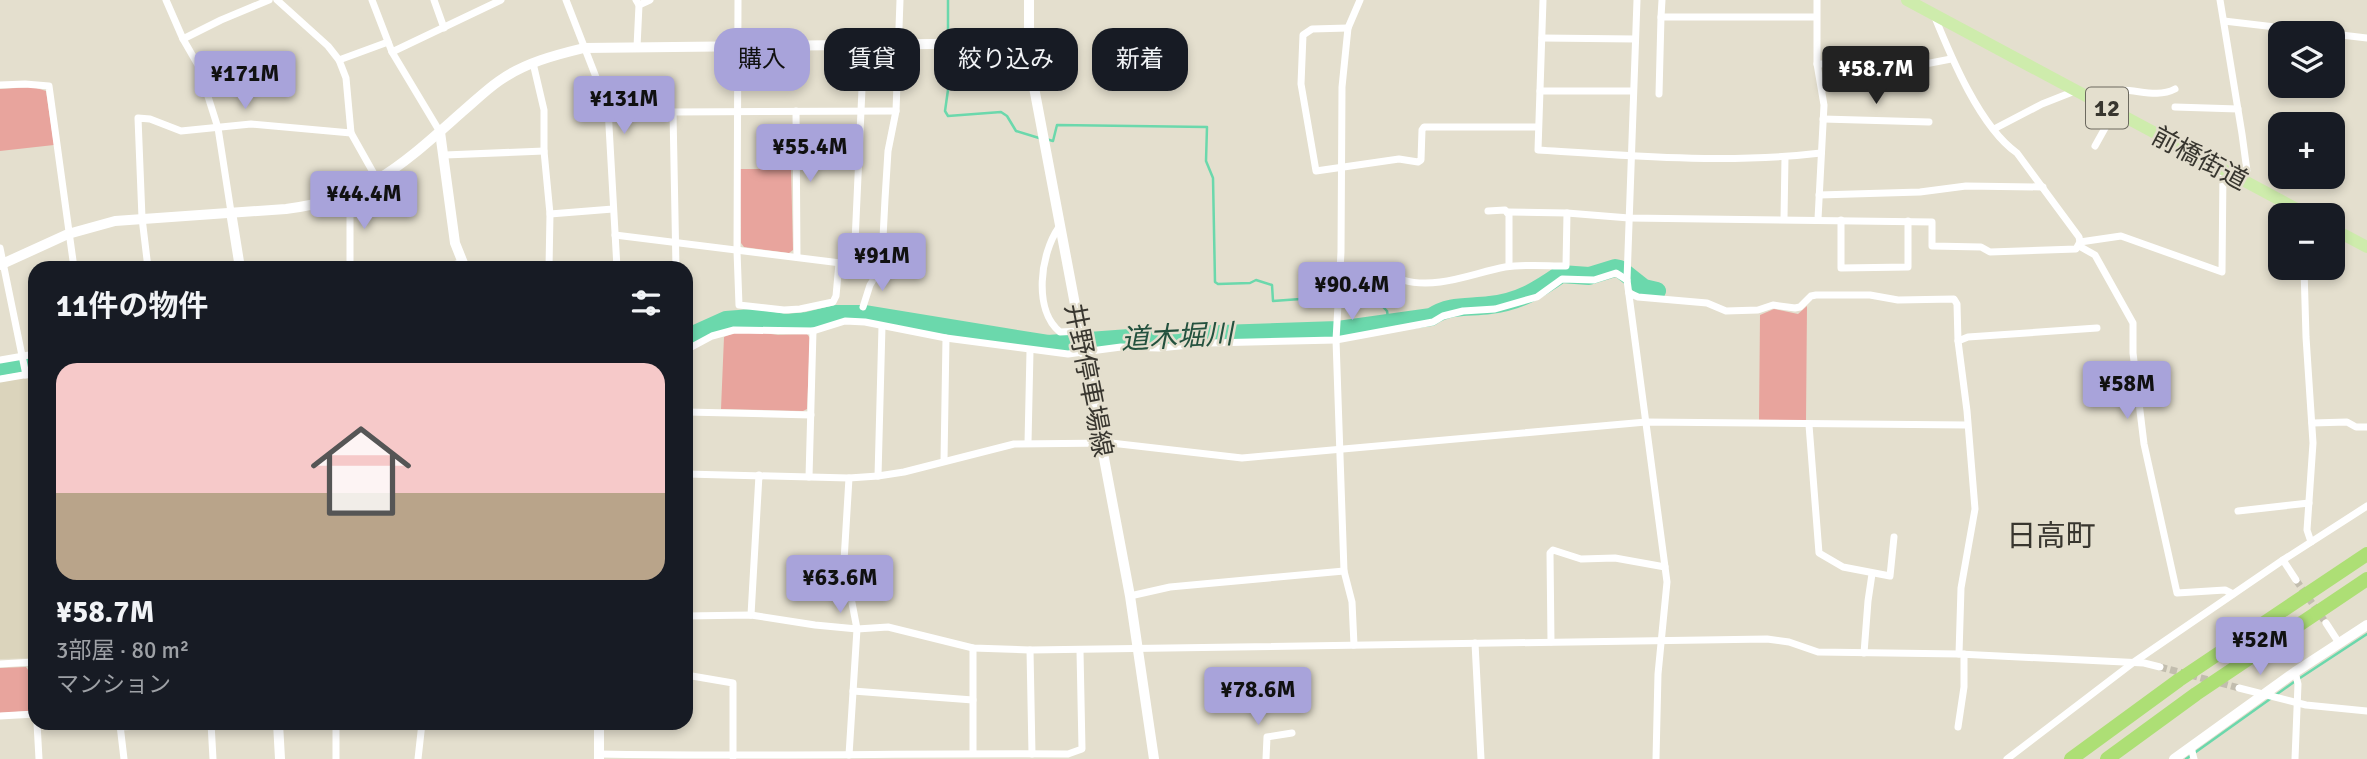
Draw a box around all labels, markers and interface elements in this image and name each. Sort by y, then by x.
map controls [2268,21,2345,280]
button: layers [2268,21,2345,98]
chip: 購入 [714,28,810,91]
chip: 賃貸 [824,28,920,91]
chip: 絞り込み [934,28,1078,91]
chip: 新着 [1092,28,1188,91]
pin: ¥58.7M [1819,46,1933,106]
pin: ¥171M [196,52,294,111]
text: ¥58.7M [1838,54,1914,83]
text: ¥171M [211,59,279,88]
pin: ¥131M [575,76,673,136]
text: ¥131M [590,84,658,113]
road number: 12 [2086,88,2128,128]
button: + [2268,112,2345,189]
street label: 前橋街道 [2146,120,2253,197]
pin: ¥55.4M [753,124,867,184]
text: ¥55.4M [772,132,848,161]
pin: ¥44.4M [307,172,421,231]
text: ¥44.4M [326,179,402,208]
button: − [2268,203,2345,280]
pin: ¥91M [841,233,923,293]
text: ¥91M [854,241,910,270]
pin: ¥90.4M [1295,262,1409,322]
text: ¥90.4M [1314,270,1390,299]
icon: filters [627,284,665,322]
text: 11件の物件 [56,288,208,325]
street label: 井野停車場線 [1057,301,1119,460]
water label: 道木堀川 [1120,317,1237,357]
pin: ¥58M [2086,362,2168,421]
text: ¥58M [2099,369,2155,398]
icon: home [298,408,424,534]
district label: 日高町 [2006,518,2096,555]
pin: ¥63.6M [783,556,897,615]
text: ¥63.6M [802,563,878,592]
text: ¥58.7M [56,594,154,631]
pin: ¥52M [2219,618,2301,677]
text: ¥52M [2232,625,2288,654]
text: 3部屋 · 80 m² [56,636,189,665]
pin: ¥78.6M [1201,668,1315,727]
text: マンション [56,670,171,699]
text: ¥78.6M [1220,675,1296,704]

